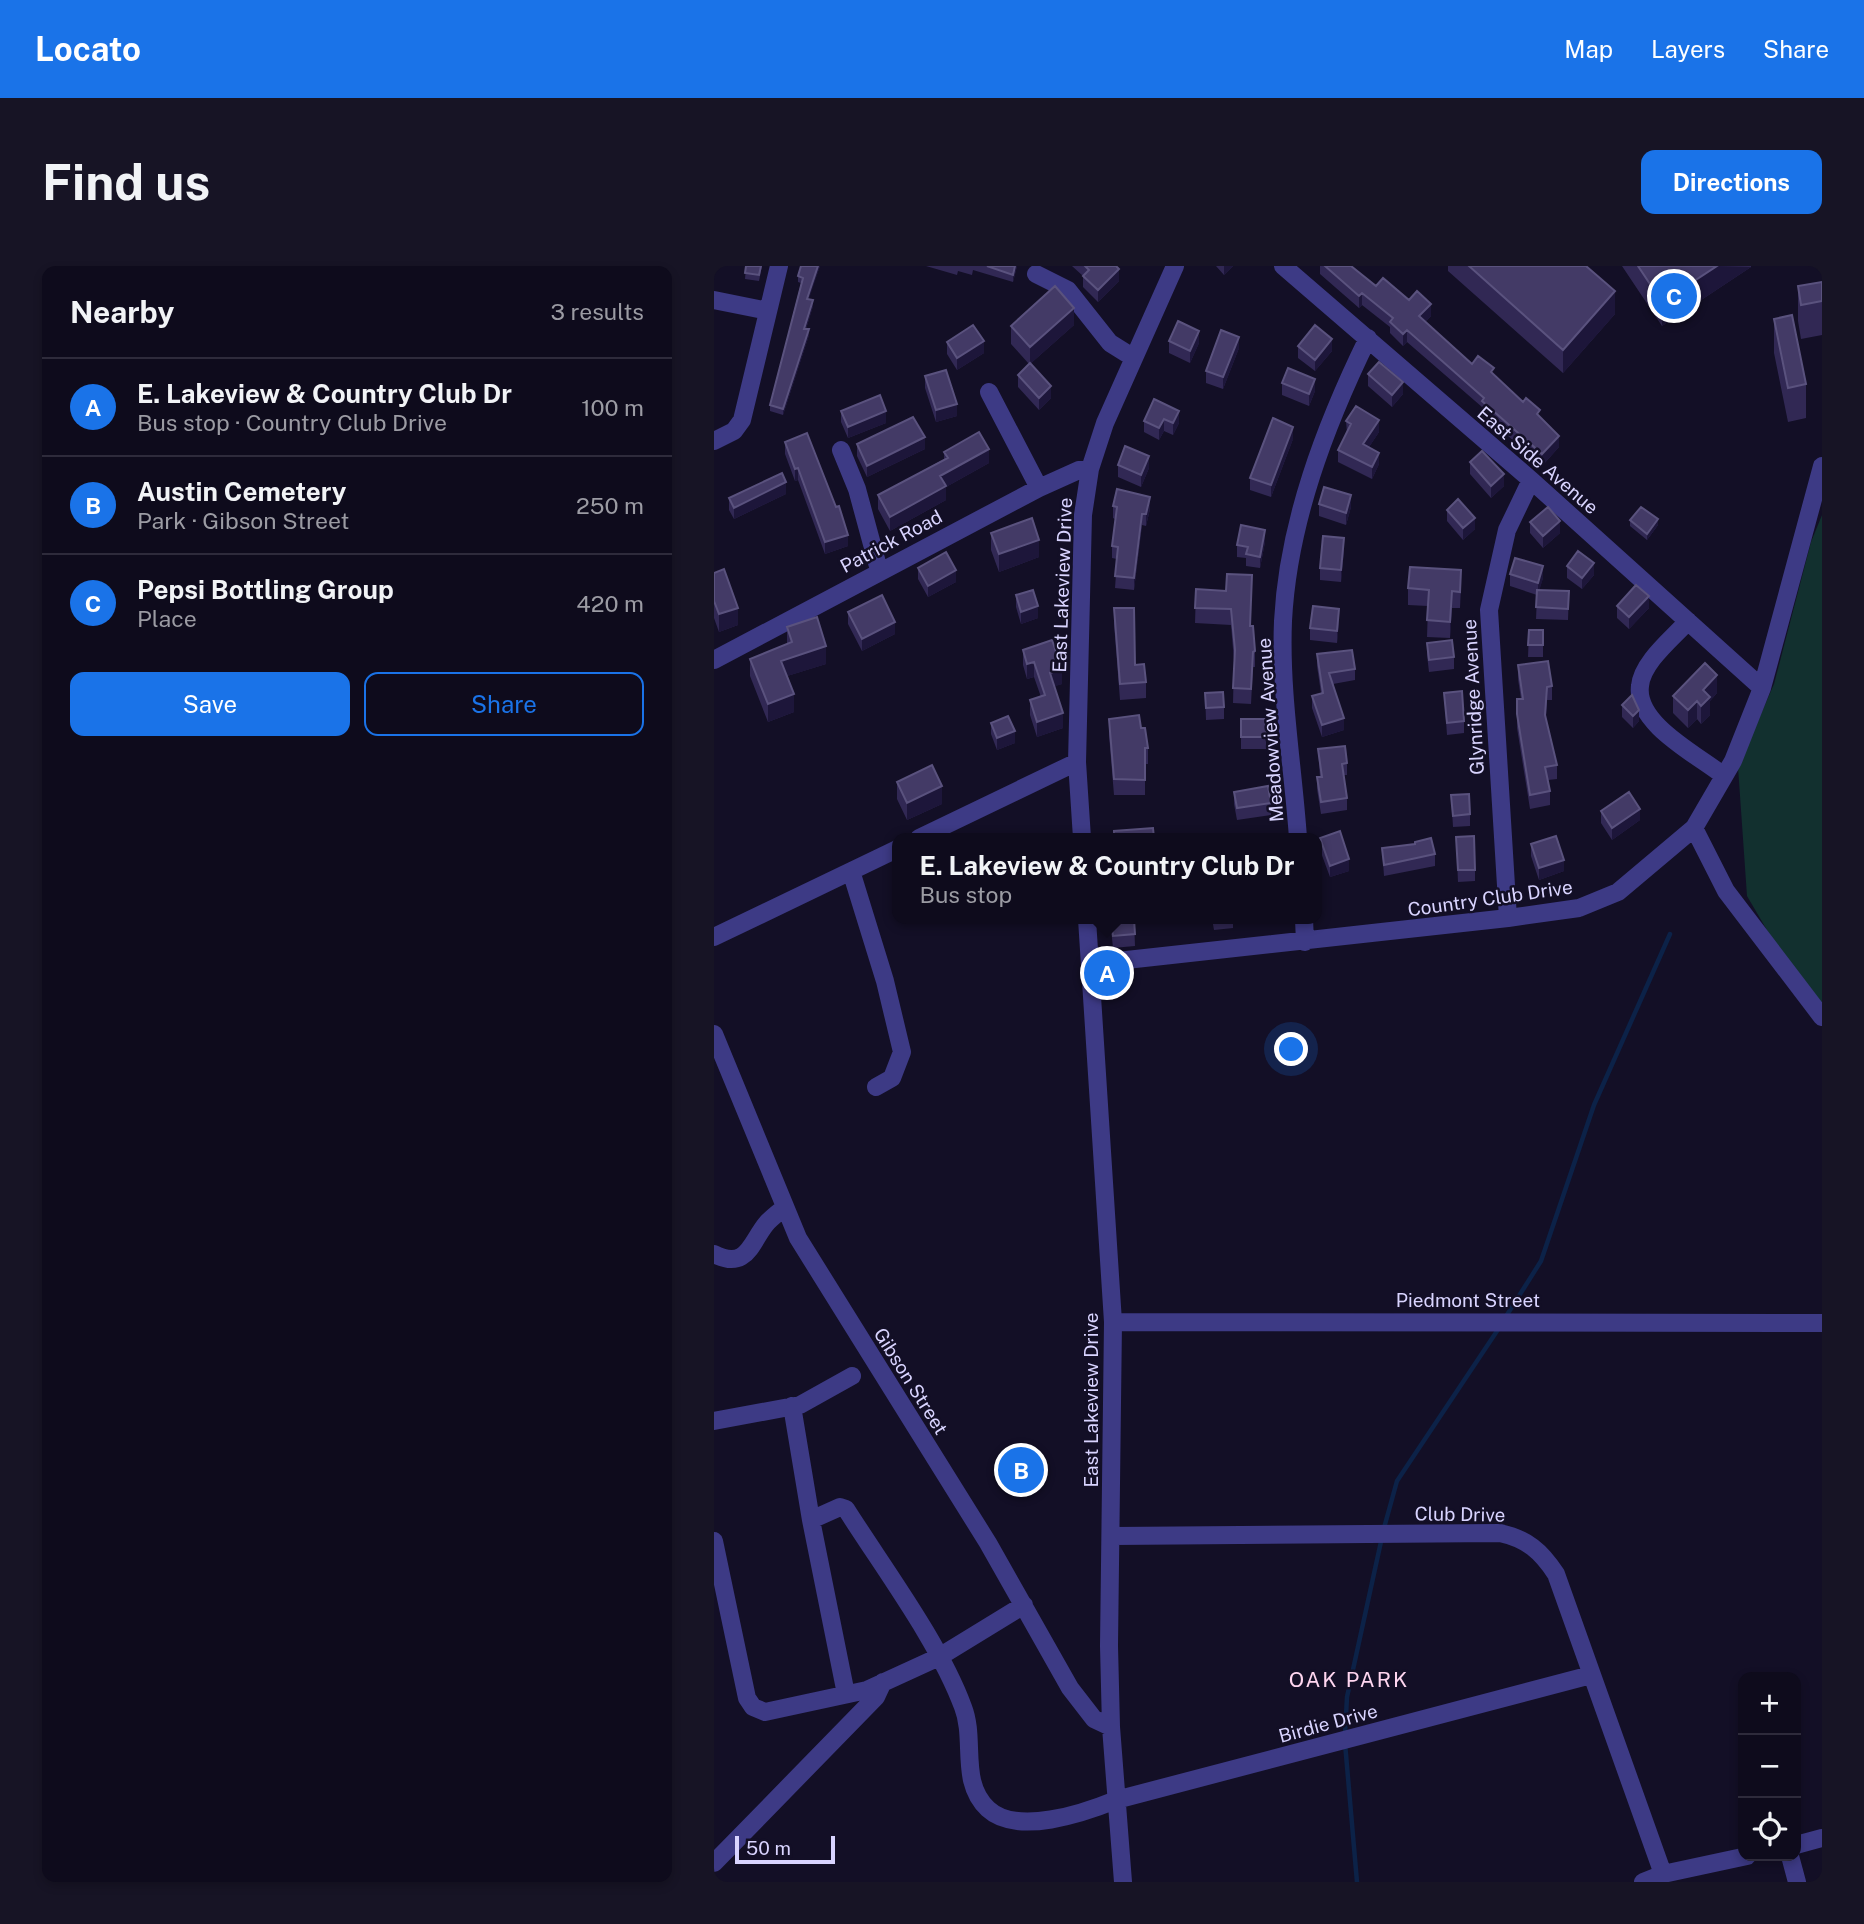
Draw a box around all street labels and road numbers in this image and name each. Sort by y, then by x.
street label: East Side Avenue [1473,402,1603,518]
street label: East Lakeview Drive [1048,497,1076,673]
street label: Patrick Road [836,505,946,577]
street label: Glynridge Avenue [1458,619,1488,775]
street label: Meadowview Avenue [1253,637,1287,823]
street label: Country Club Drive [1406,876,1574,920]
street label: Piedmont Street [1396,1289,1540,1311]
street label: East Lakeview Drive [1080,1312,1102,1488]
street label: Gibson Street [869,1324,953,1438]
street label: Club Drive [1414,1502,1506,1526]
street label: Birdie Drive [1276,1699,1380,1747]

